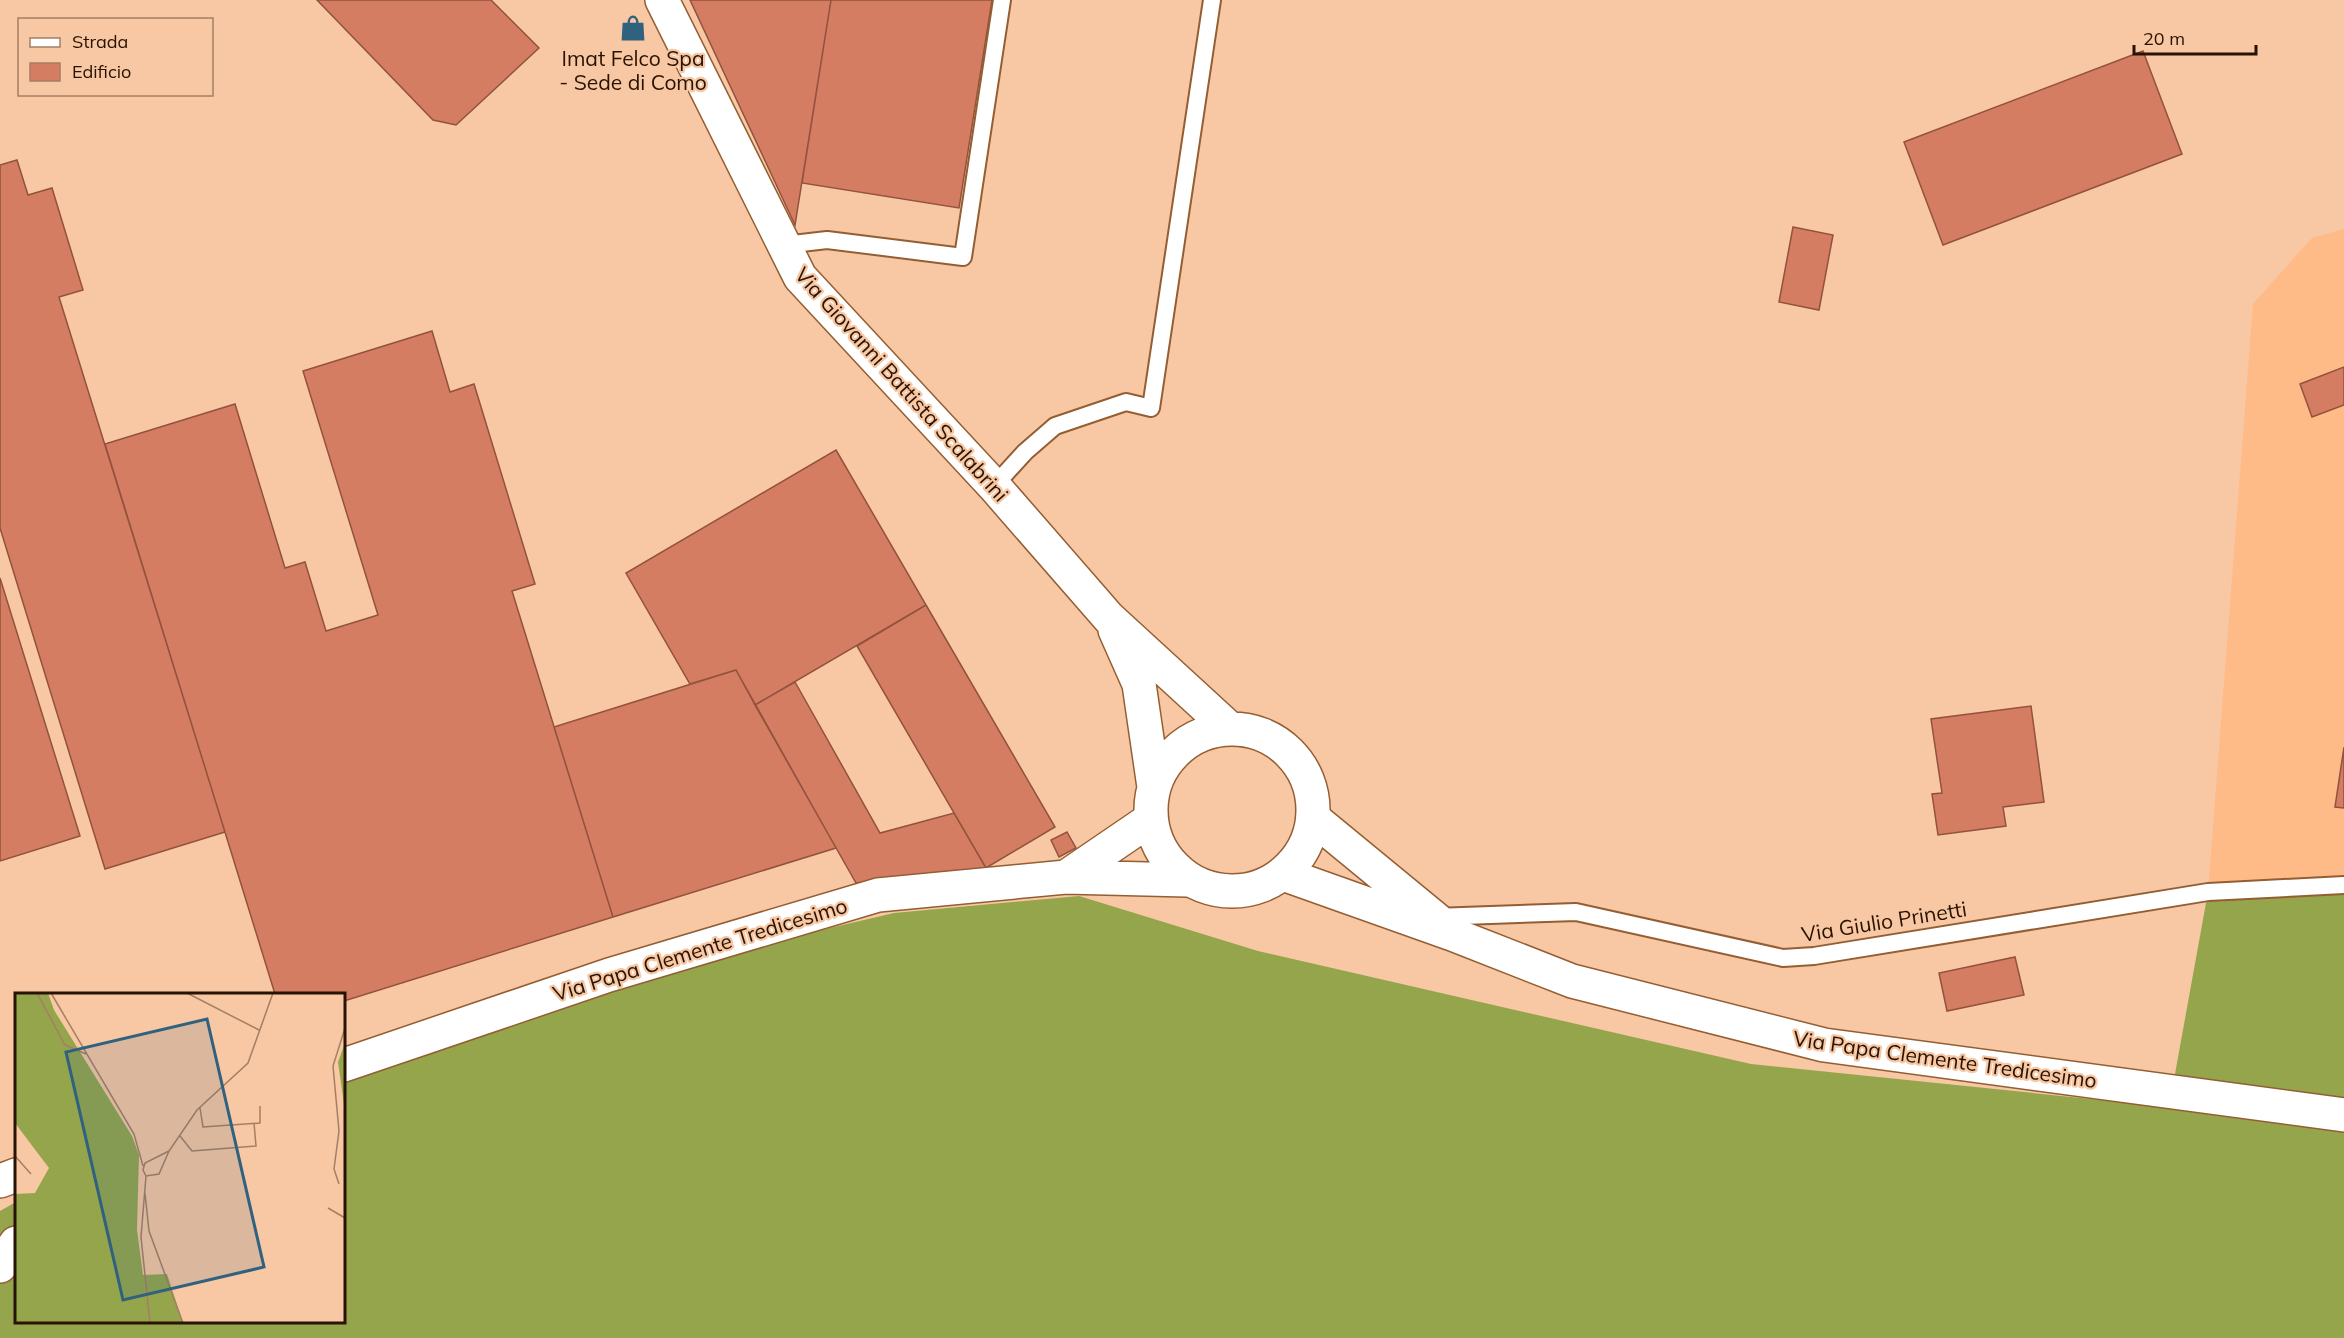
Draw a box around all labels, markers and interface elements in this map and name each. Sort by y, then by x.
shop icon: Imat Felco Spa - Sede di Como [618,13,648,43]
legend [18,18,213,96]
scale bar [2134,18,2256,56]
text: 20 m [2143,27,2185,50]
text: Strada [72,30,128,53]
place label: Imat Felco Spa - Sede di Como [559,45,707,95]
text: Edificio [72,60,131,83]
street label: Via Giovanni Battista Scalabrini [790,261,1014,507]
street label: Via Papa Clemente Tredicesimo [550,892,850,1006]
street label: Via Giulio Prinetti [1800,895,1968,947]
inset map [15,993,345,1323]
street label: Via Papa Clemente Tredicesimo [1792,1025,2098,1093]

